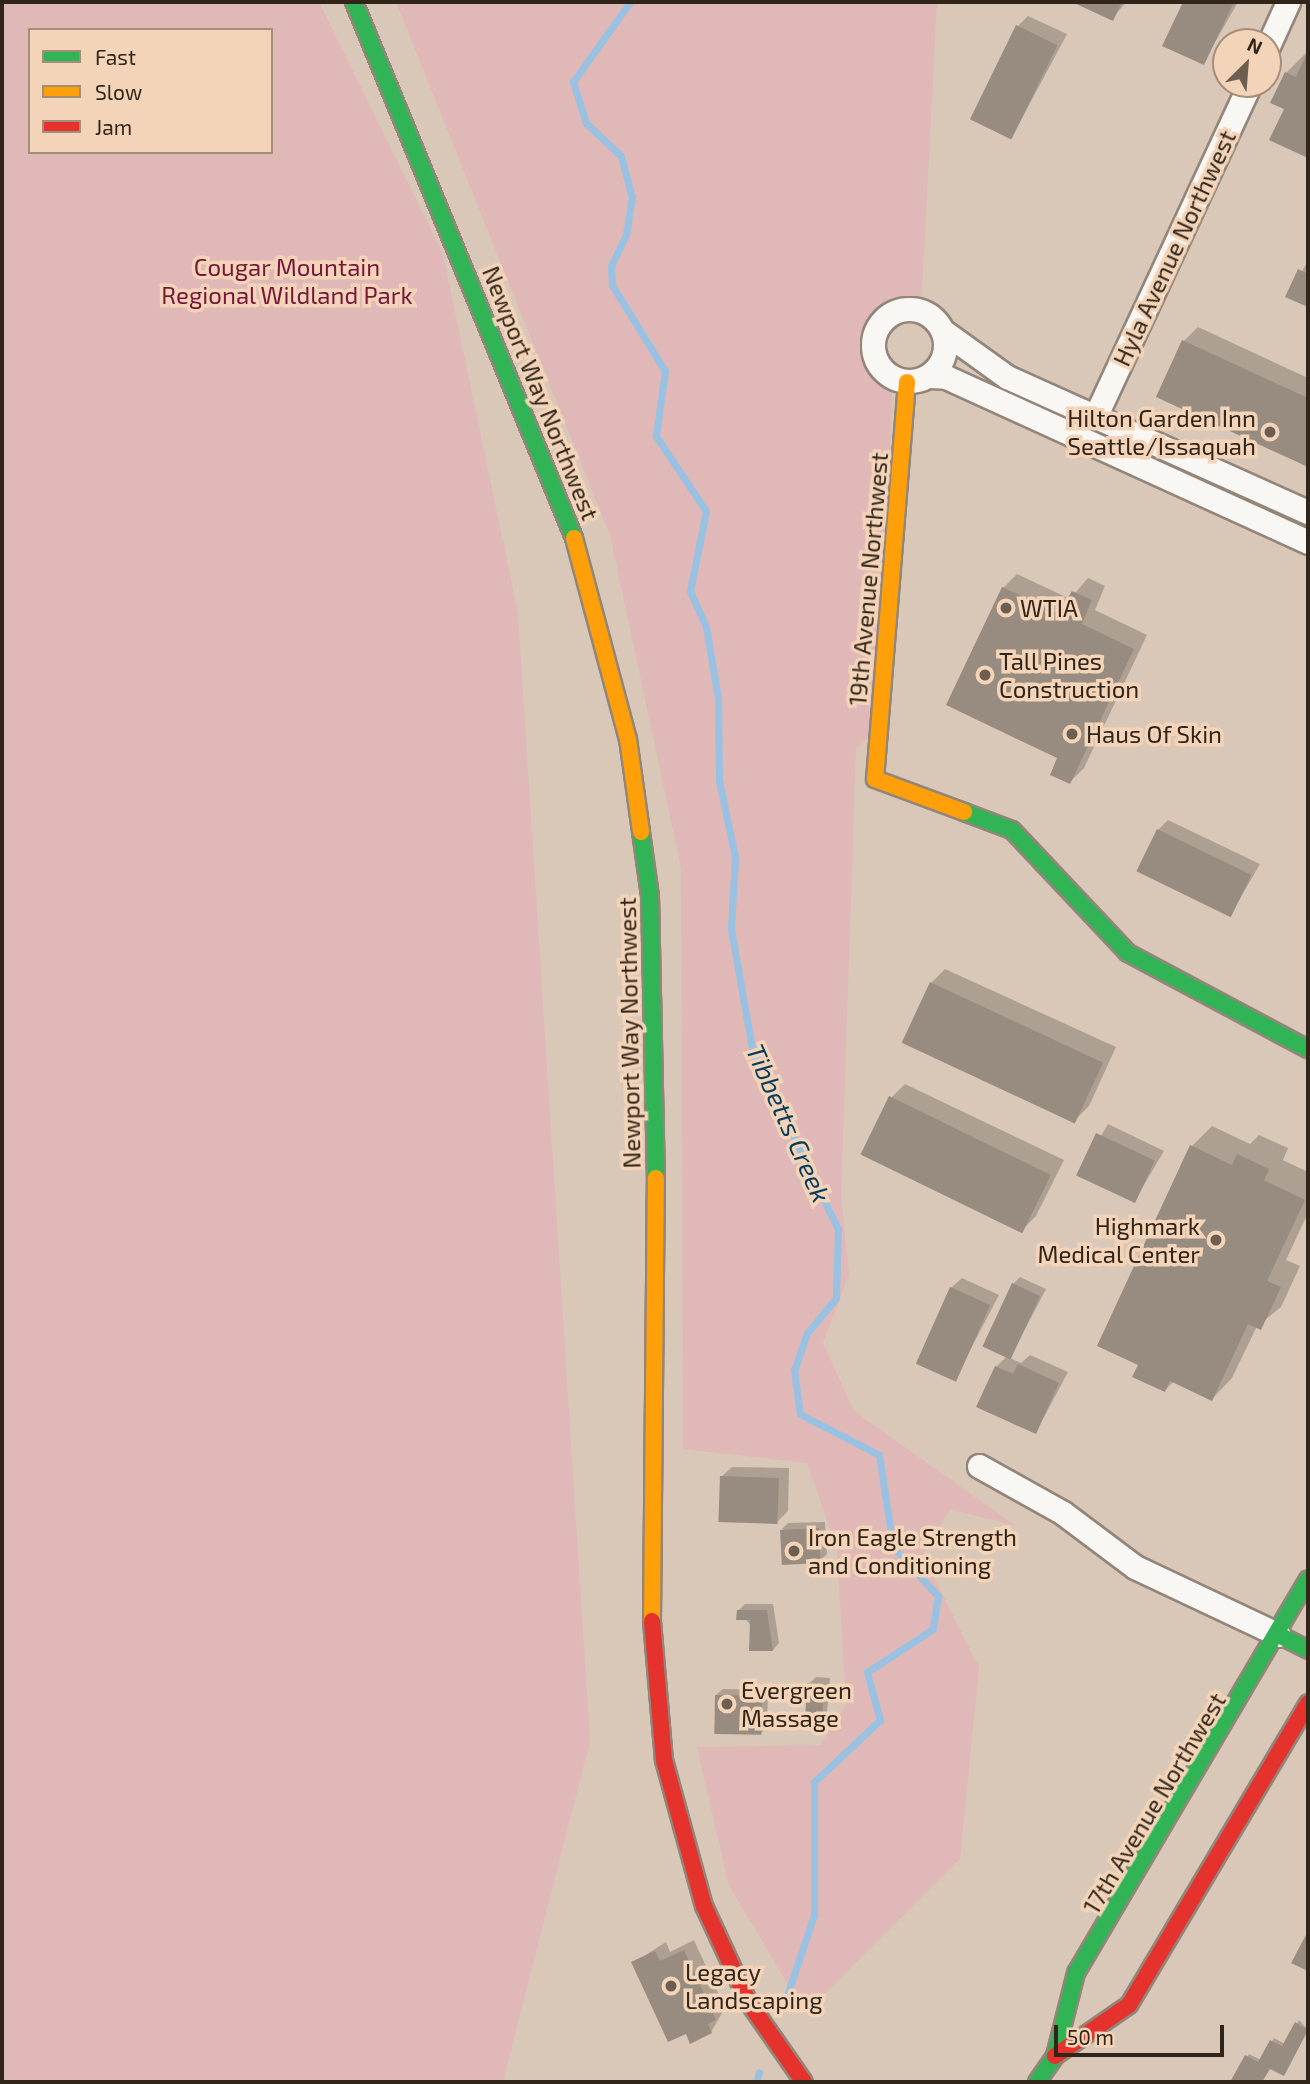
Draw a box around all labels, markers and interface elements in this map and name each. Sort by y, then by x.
legend [28,28,273,154]
north arrow [1212,28,1282,98]
text: N [1244,32,1266,59]
text: Fast [95,44,136,69]
text: Slow [95,79,142,104]
text: Jam [95,114,132,139]
street label: Hyla Avenue Northwest [1107,125,1241,371]
park label: Cougar Mountain Regional Wildland Park [161,253,413,309]
street label: Newport Way Northwest [477,261,605,525]
place label: Hilton Garden Inn Seattle/Issaquah [1067,404,1256,460]
marker: Hilton Garden Inn Seattle/Issaquah [1262,424,1278,440]
street label: 19th Avenue Northwest [843,451,893,707]
place label: WTIA [1020,594,1078,622]
marker: WTIA [998,600,1014,616]
place label: Tall Pines Construction [999,647,1139,703]
marker: Tall Pines Construction [977,667,993,683]
place label: Haus Of Skin [1086,720,1223,748]
marker: Haus Of Skin [1064,726,1080,742]
street label: Newport Way Northwest [612,897,646,1169]
water label: Tibbetts Creek [740,1039,838,1207]
place label: Highmark Medical Center [1037,1212,1200,1268]
marker: Highmark Medical Center [1206,1230,1226,1250]
place label: Iron Eagle Strength and Conditioning [808,1523,1017,1579]
marker: Iron Eagle Strength and Conditioning [786,1543,802,1559]
place label: Evergreen Massage [741,1676,852,1732]
street label: 17th Avenue Northwest [1076,1687,1232,1919]
marker: Evergreen Massage [719,1696,735,1712]
place label: Legacy Landscaping [685,1958,823,2014]
marker: Legacy Landscaping [663,1978,679,1994]
scale bar [1058,2010,1228,2054]
text: 50 m [1067,2024,1114,2049]

